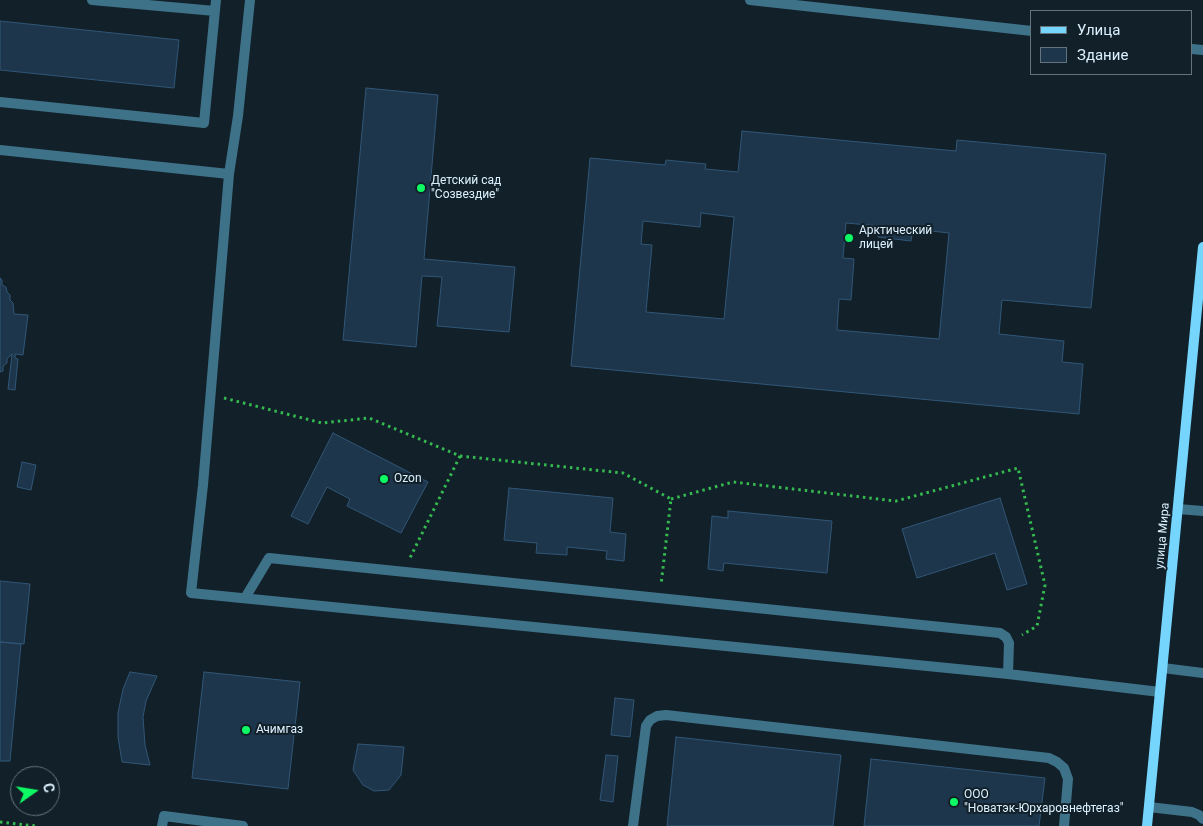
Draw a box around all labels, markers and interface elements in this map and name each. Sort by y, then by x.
legend [1030,10,1193,75]
text: Улица [1077,21,1120,39]
text: Здание [1077,46,1128,64]
place label: Детский сад "Созвездие" [431,174,501,202]
marker: Детский сад "Созвездие" [415,182,427,194]
place label: Арктический лицей [859,224,932,252]
marker: Арктический лицей [843,232,855,244]
place label: Ozon [394,472,422,486]
marker: Ozon [378,473,390,485]
street label: улица Мира [1153,502,1173,570]
place label: Ачимгаз [256,723,303,737]
marker: Ачимгаз [240,724,252,736]
north arrow [10,766,60,816]
text: С [40,782,57,794]
place label: ООО "Новатэк-Юрхаровнефтегаз" [964,788,1124,816]
marker: ООО "Новатэк-Юрхаровнефтегаз" [948,796,960,808]

